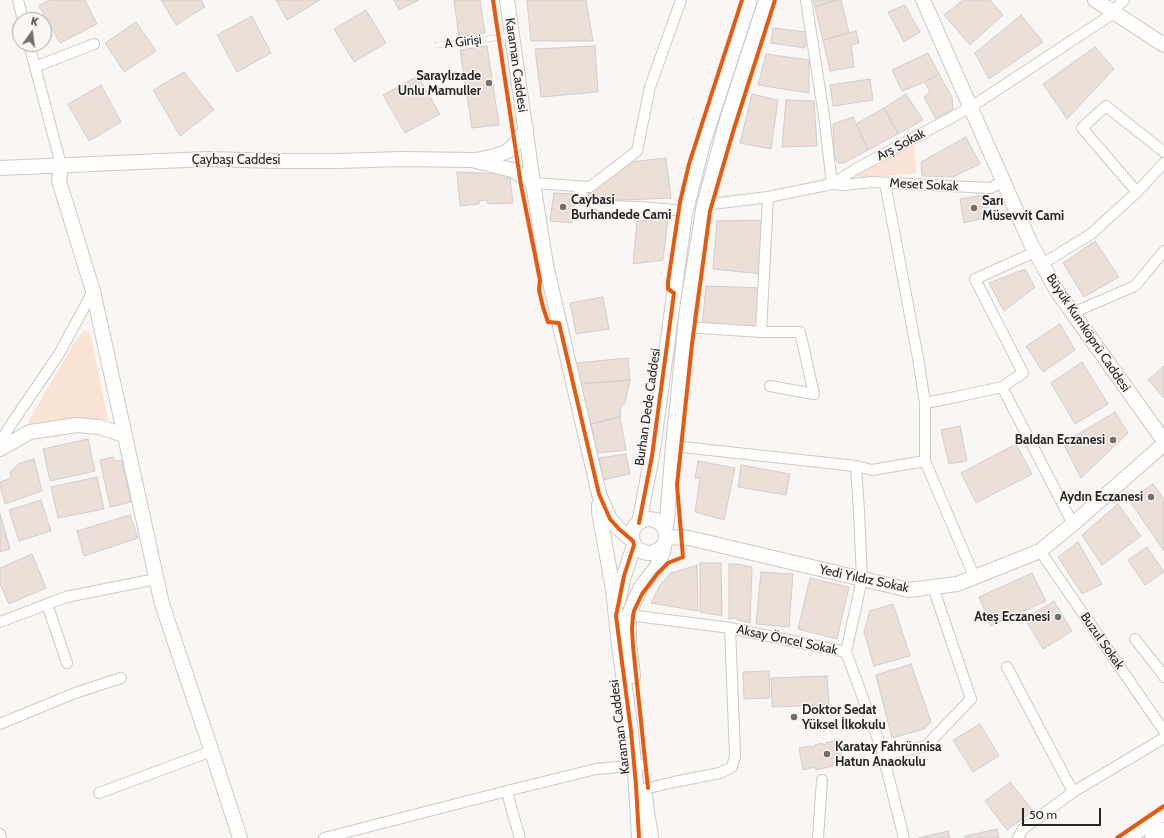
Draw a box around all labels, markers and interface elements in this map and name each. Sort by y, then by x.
north arrow [12,12,52,52]
text: K [30,14,40,29]
street label: Karaman Caddesi [502,17,530,113]
street label: A Girişi [444,32,482,52]
place label: Saraylızade Unlu Mamuller [398,68,481,99]
marker: Saraylızade Unlu Mamuller [484,78,494,88]
street label: Arş Sokak [874,126,928,164]
street label: Çaybaşı Caddesi [192,152,280,168]
street label: Meset Sokak [889,175,959,195]
place label: Caybasi Burhandede Cami [571,192,671,223]
place label: Sarı Müsevvit Cami [982,193,1064,224]
marker: Caybasi Burhandede Cami [558,202,568,212]
marker: Sarı Müsevvit Cami [969,203,979,213]
street label: Büyük Kumköprü Caddesi [1043,271,1133,395]
street label: Burhan Dede Caddesi [632,347,664,467]
place label: Baldan Eczanesi [1015,432,1105,448]
marker: Baldan Eczanesi [1108,435,1118,445]
place label: Aydın Eczanesi [1060,489,1143,505]
marker: Aydın Eczanesi [1146,492,1156,502]
street label: Yedi Yıldız Sokak [818,562,910,596]
place label: Ateş Eczanesi [974,609,1050,625]
street label: Buzul Sokak [1077,609,1127,673]
marker: Ateş Eczanesi [1053,612,1063,622]
street label: Aksay Öncel Sokak [735,622,839,658]
street label: Karaman Caddesi [606,679,634,775]
place label: Doktor Sedat Yüksel İlkokulu [802,702,886,733]
marker: Doktor Sedat Yüksel İlkokulu [789,712,799,722]
place label: Karatay Fahrünnisa Hatun Anaokulu [835,739,942,770]
marker: Karatay Fahrünnisa Hatun Anaokulu [822,749,832,759]
scale bar [1024,800,1103,826]
text: 50 m [1029,807,1057,822]

